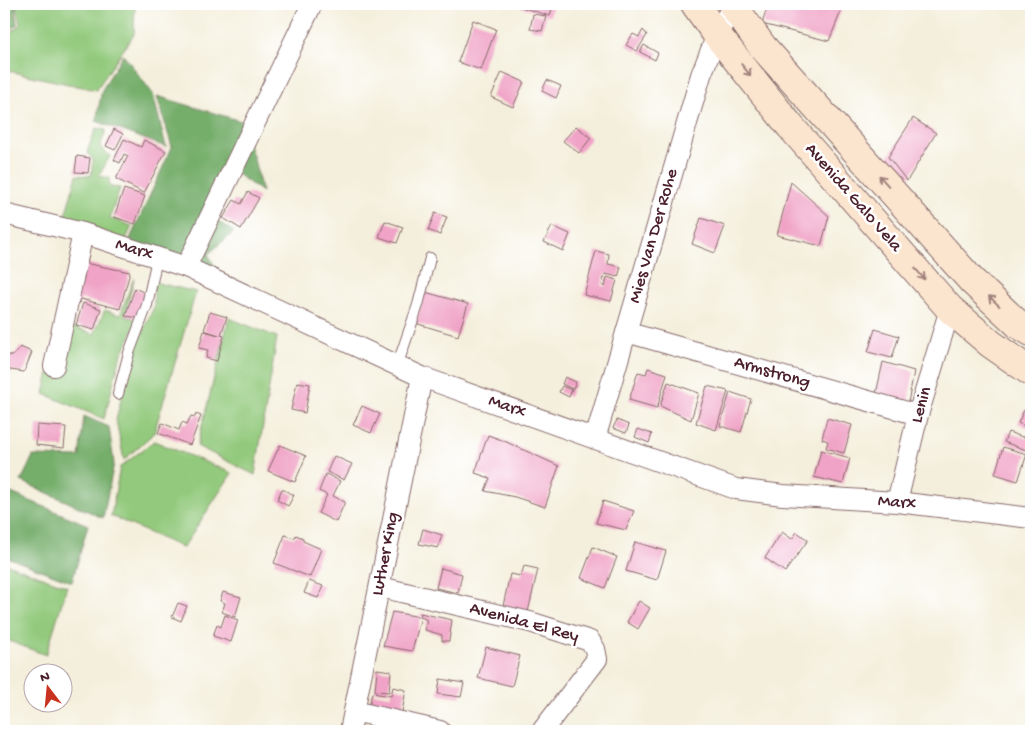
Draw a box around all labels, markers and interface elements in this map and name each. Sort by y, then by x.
one-way arrow [740,64,751,77]
street label: Avenida Galo Vela [800,139,907,257]
street label: Mies Van Der Rohe [625,166,683,306]
one-way arrow [879,175,890,188]
street label: Marx [113,234,156,266]
one-way arrow [914,267,925,280]
one-way arrow [988,295,1000,307]
street label: Armstrong [731,352,813,394]
street label: Lenin [907,384,937,426]
street label: Marx [485,391,529,424]
street label: Marx [877,491,918,515]
street label: Luther King [368,510,404,598]
street label: Avenida El Rey [467,598,581,648]
north arrow [22,662,72,712]
text: N [38,668,52,687]

